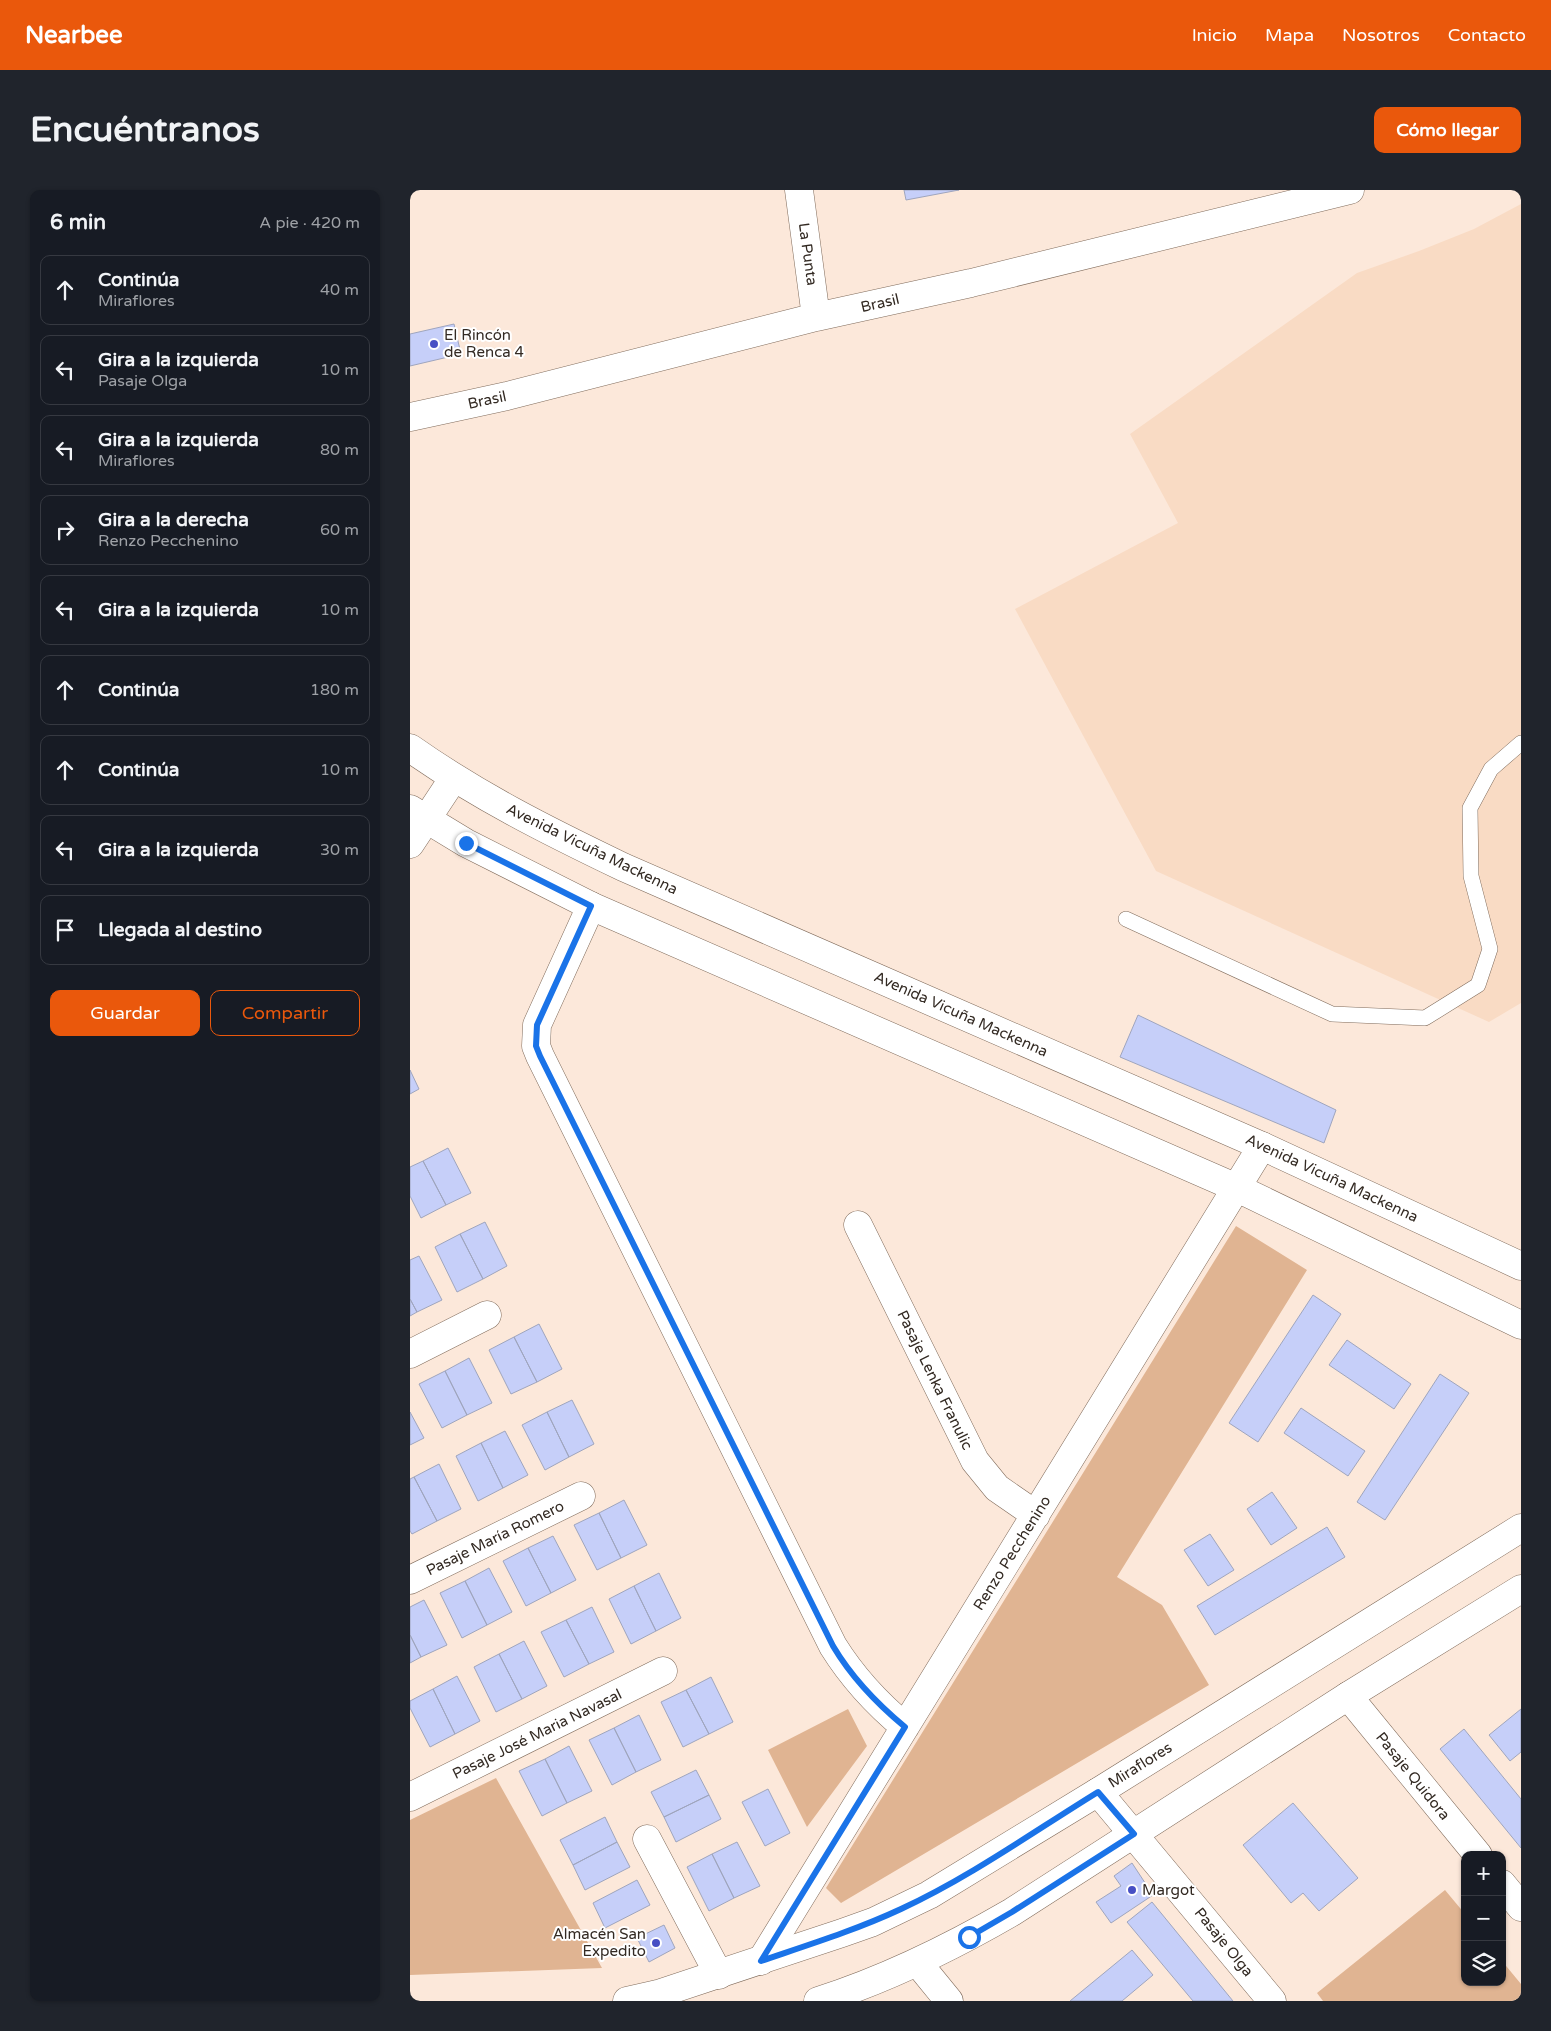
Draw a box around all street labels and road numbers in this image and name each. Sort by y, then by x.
street label: La Punta [795,221,821,287]
street label: Brasil [859,290,901,316]
street label: Brasil [466,387,508,413]
street label: Avenida Vicuña Mackenna [503,800,681,898]
street label: Avenida Vicuña Mackenna [871,967,1051,1061]
street label: Avenida Vicuña Mackenna [1243,1130,1421,1226]
street label: Pasaje Lenka Franulic [893,1307,977,1453]
street label: Renzo Pecchenino [969,1492,1055,1614]
street label: Pasaje María Romero [423,1497,567,1579]
street label: Pasaje José Maria Navasal [449,1685,625,1783]
street label: Pasaje Quidora [1372,1729,1454,1823]
street label: Miraflores [1105,1738,1175,1792]
street label: Pasaje Olga [1191,1904,1257,1980]

